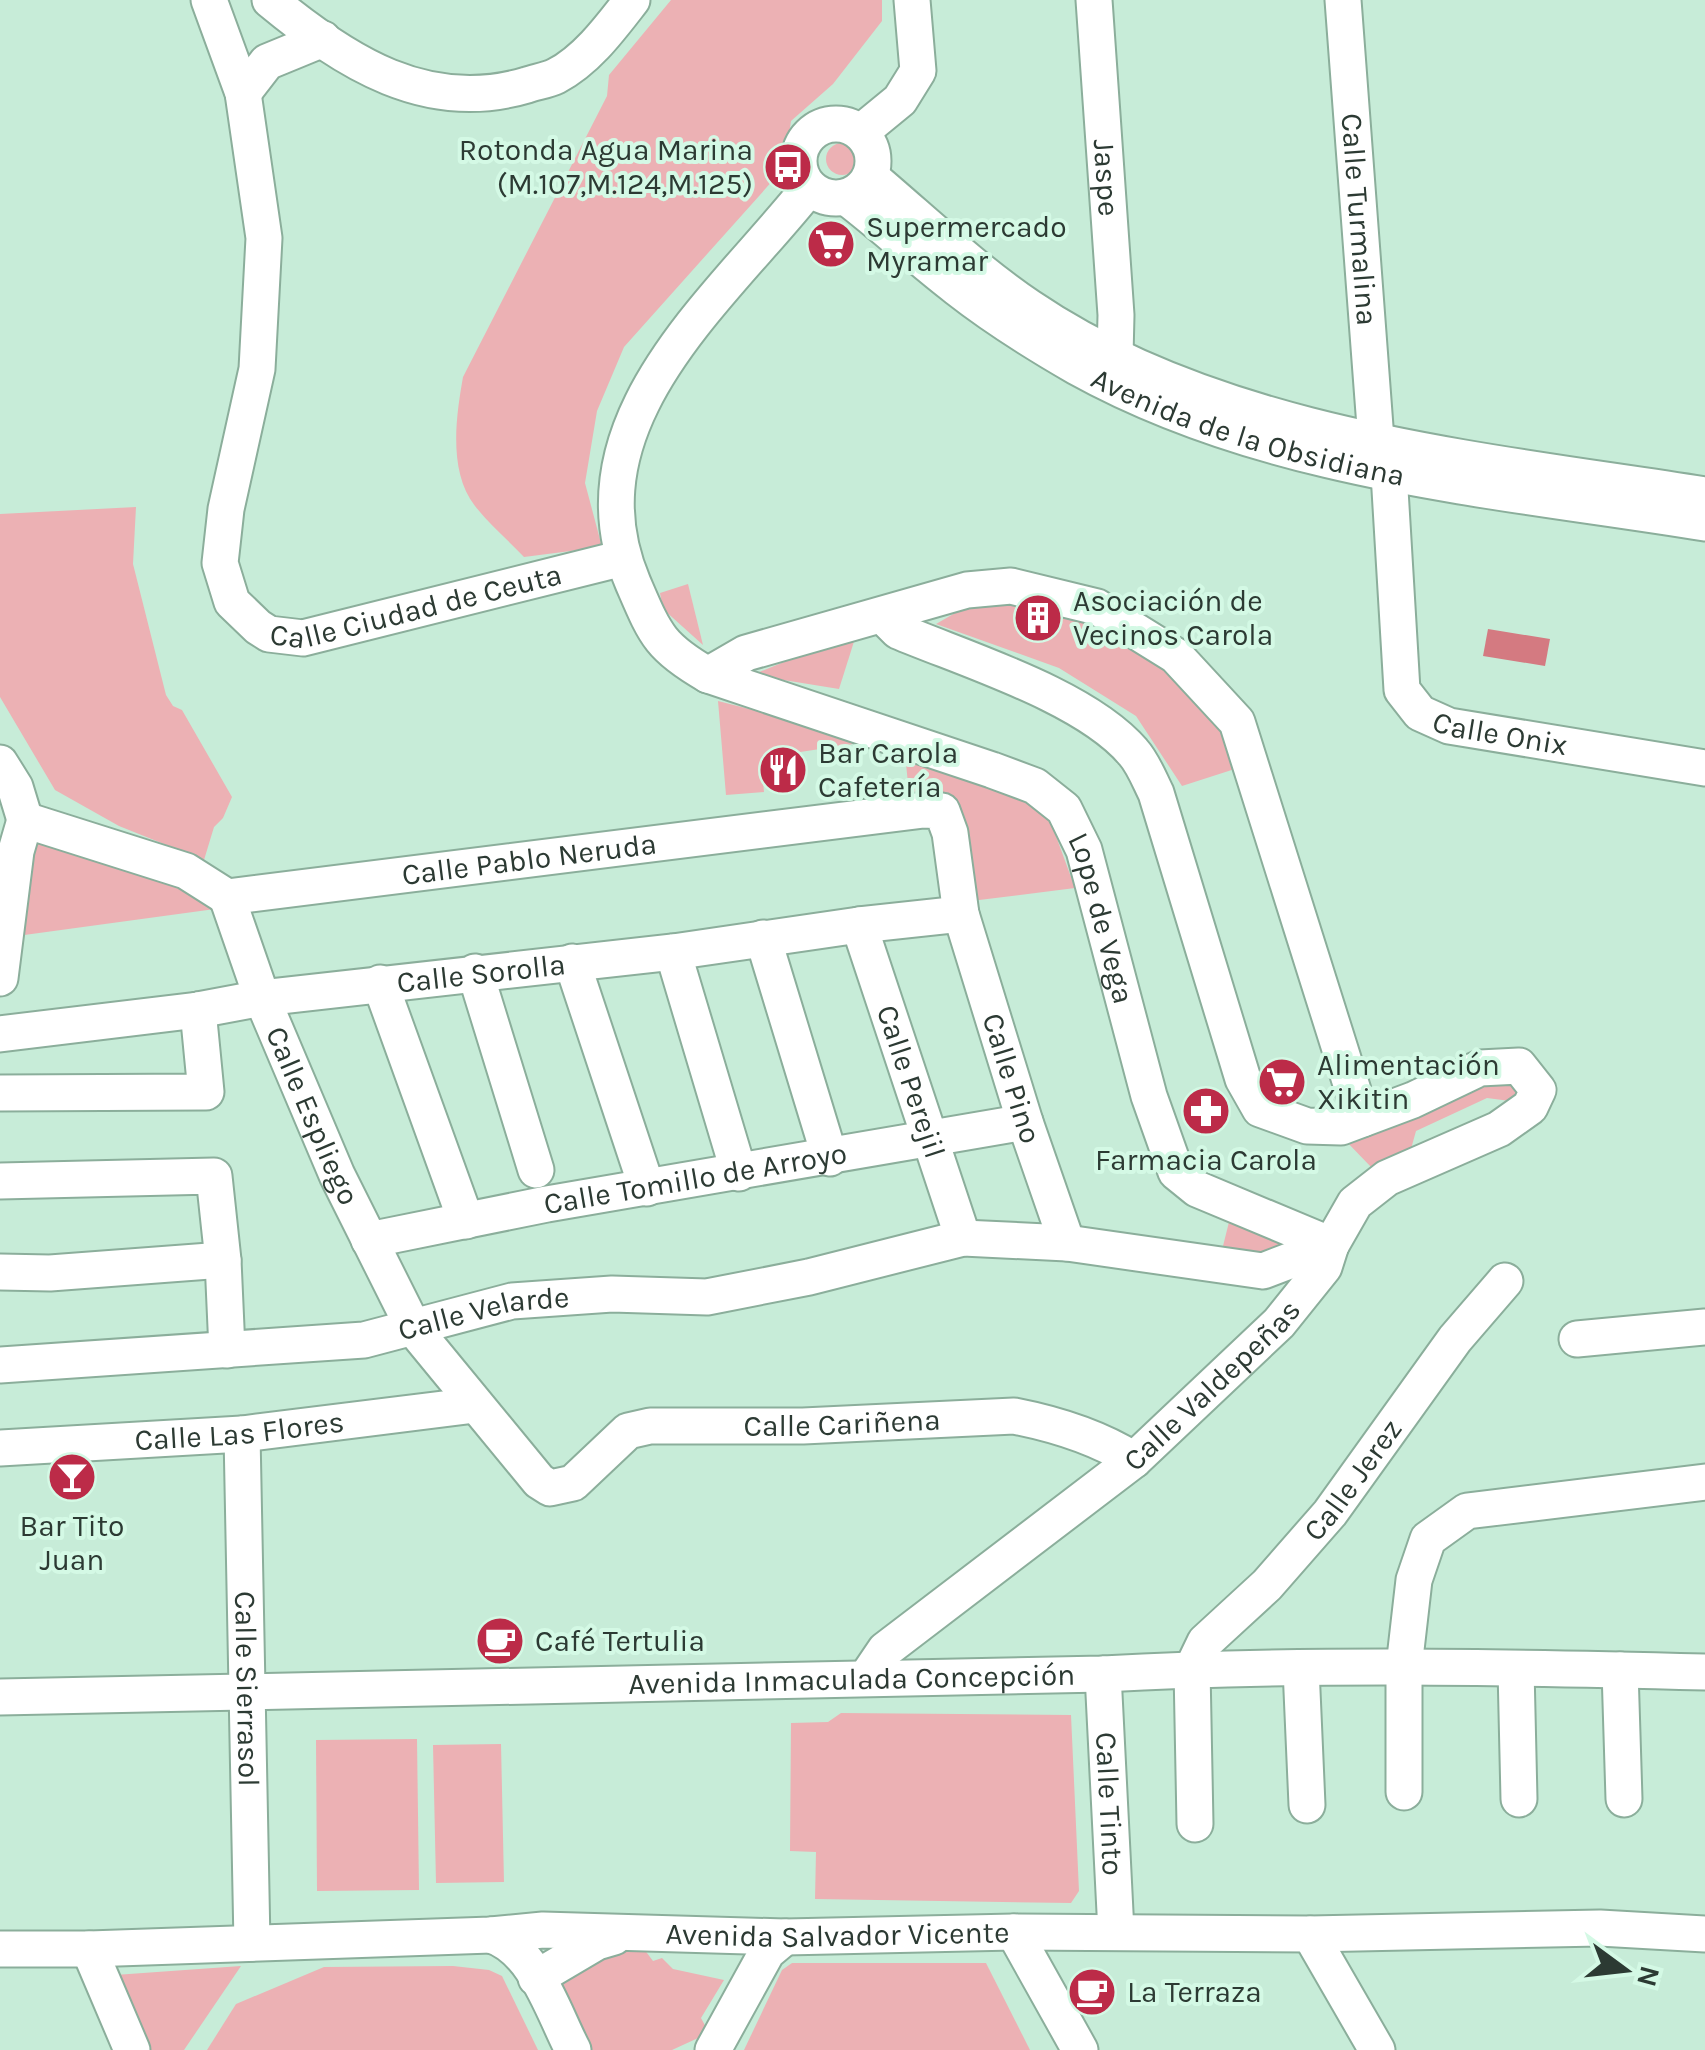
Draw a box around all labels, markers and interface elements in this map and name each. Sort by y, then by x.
street label: Calle Turmalina [1334,112,1385,327]
place label: Rotonda Agua Marina (M.107,M.124,M.125) [459,132,753,202]
street label: Jaspe [1086,138,1127,217]
bus stop icon: Rotonda Agua Marina (M.107,M.124,M.125) [762,141,814,193]
place label: Supermercado Myramar [866,209,1067,279]
supermarket icon: Supermercado Myramar [805,218,857,270]
street label: Avenida de la Obsidiana [1085,360,1408,494]
street label: Calle Ciudad de Ceuta [268,556,565,656]
place label: Asociación de Vecinos Carola [1073,583,1273,653]
building icon: Asociación de Vecinos Carola [1012,592,1064,644]
street label: Calle Onix [1427,703,1570,763]
place label: Bar Carola Cafetería [818,735,958,805]
restaurant icon: Bar Carola Cafetería [757,744,809,796]
street label: Calle Pablo Neruda [400,826,659,893]
street label: Lope de Vega [1060,826,1142,1008]
street label: Calle Sorolla [395,946,567,1001]
street label: Calle Perejil [869,1000,953,1163]
street label: Calle Pino [975,1009,1049,1148]
street label: Calle Espliego [258,1021,367,1211]
place label: Alimentación Xikitin [1317,1047,1500,1117]
supermarket icon: Alimentación Xikitin [1256,1056,1308,1108]
pharmacy icon: Farmacia Carola [1180,1085,1232,1137]
street label: Calle Tomillo de Arroyo [541,1135,849,1222]
place label: Farmacia Carola [1095,1142,1317,1178]
street label: Calle Velarde [394,1279,570,1348]
street label: Calle Valdepeñas [1116,1293,1308,1478]
street label: Calle Cariñena [744,1402,941,1444]
street label: Calle Las Flores [134,1403,346,1458]
street label: Calle Jerez [1296,1412,1410,1548]
bar icon: Bar Tito Juan [46,1451,98,1503]
place label: Bar Tito Juan [20,1508,124,1578]
street label: Calle Sierrasol [227,1591,267,1787]
cafe icon: Café Tertulia [474,1615,526,1667]
place label: Café Tertulia [535,1623,705,1659]
street label: Avenida Inmaculada Concepción [628,1657,1076,1702]
street label: Calle Tinto [1088,1731,1131,1877]
street label: Avenida Salvador Vicente [665,1914,1010,1955]
north arrow [1575,1920,1675,2020]
text: N [1630,1962,1667,1990]
cafe icon: La Terraza [1066,1966,1118,2018]
place label: La Terraza [1127,1974,1262,2010]

